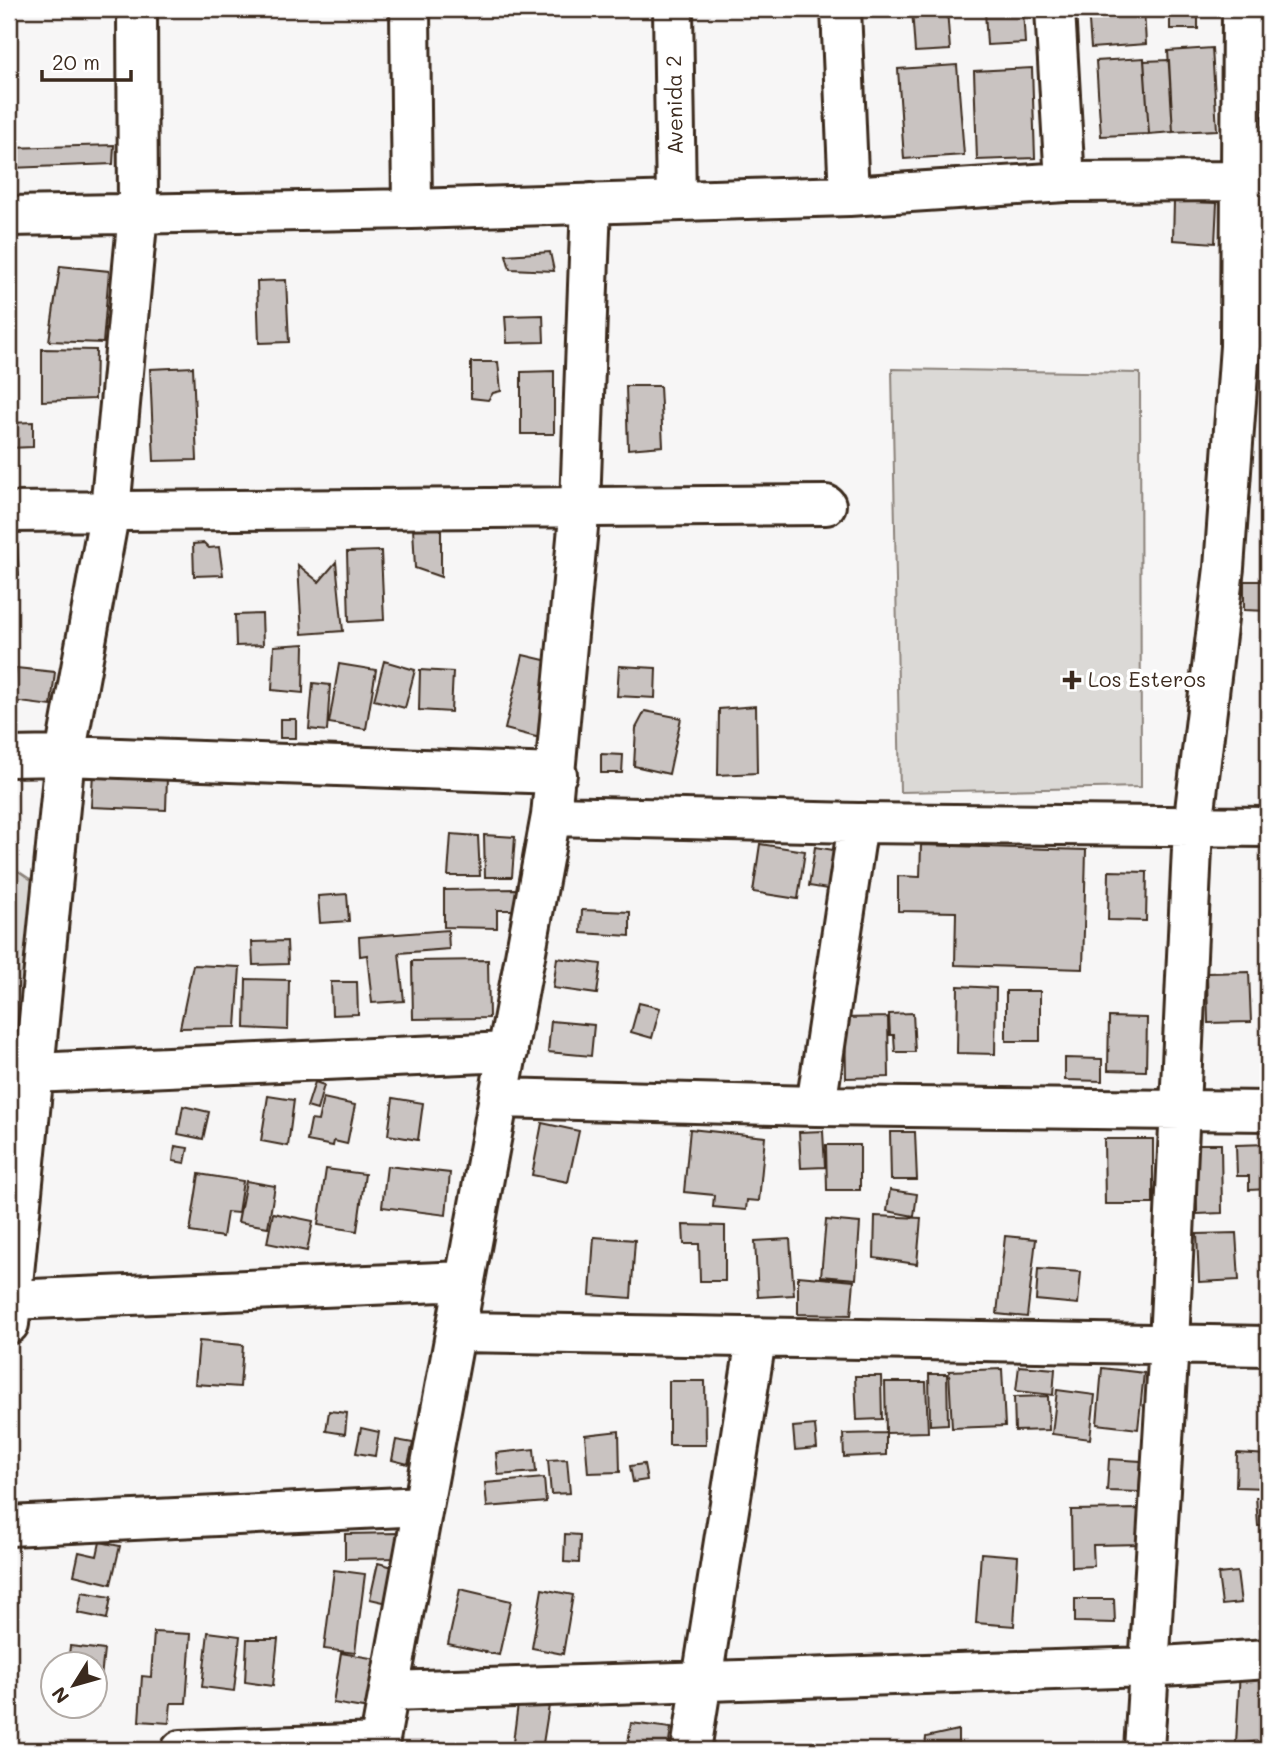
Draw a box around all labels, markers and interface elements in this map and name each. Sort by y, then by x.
scale bar [42,38,131,82]
text: 20 m [52,48,100,75]
street label: Avenida 2 [659,55,688,155]
place label: Los Esteros [1088,665,1206,692]
marker: Los Esteros [1062,670,1082,690]
north arrow [38,1650,108,1720]
text: N [46,1682,74,1709]

